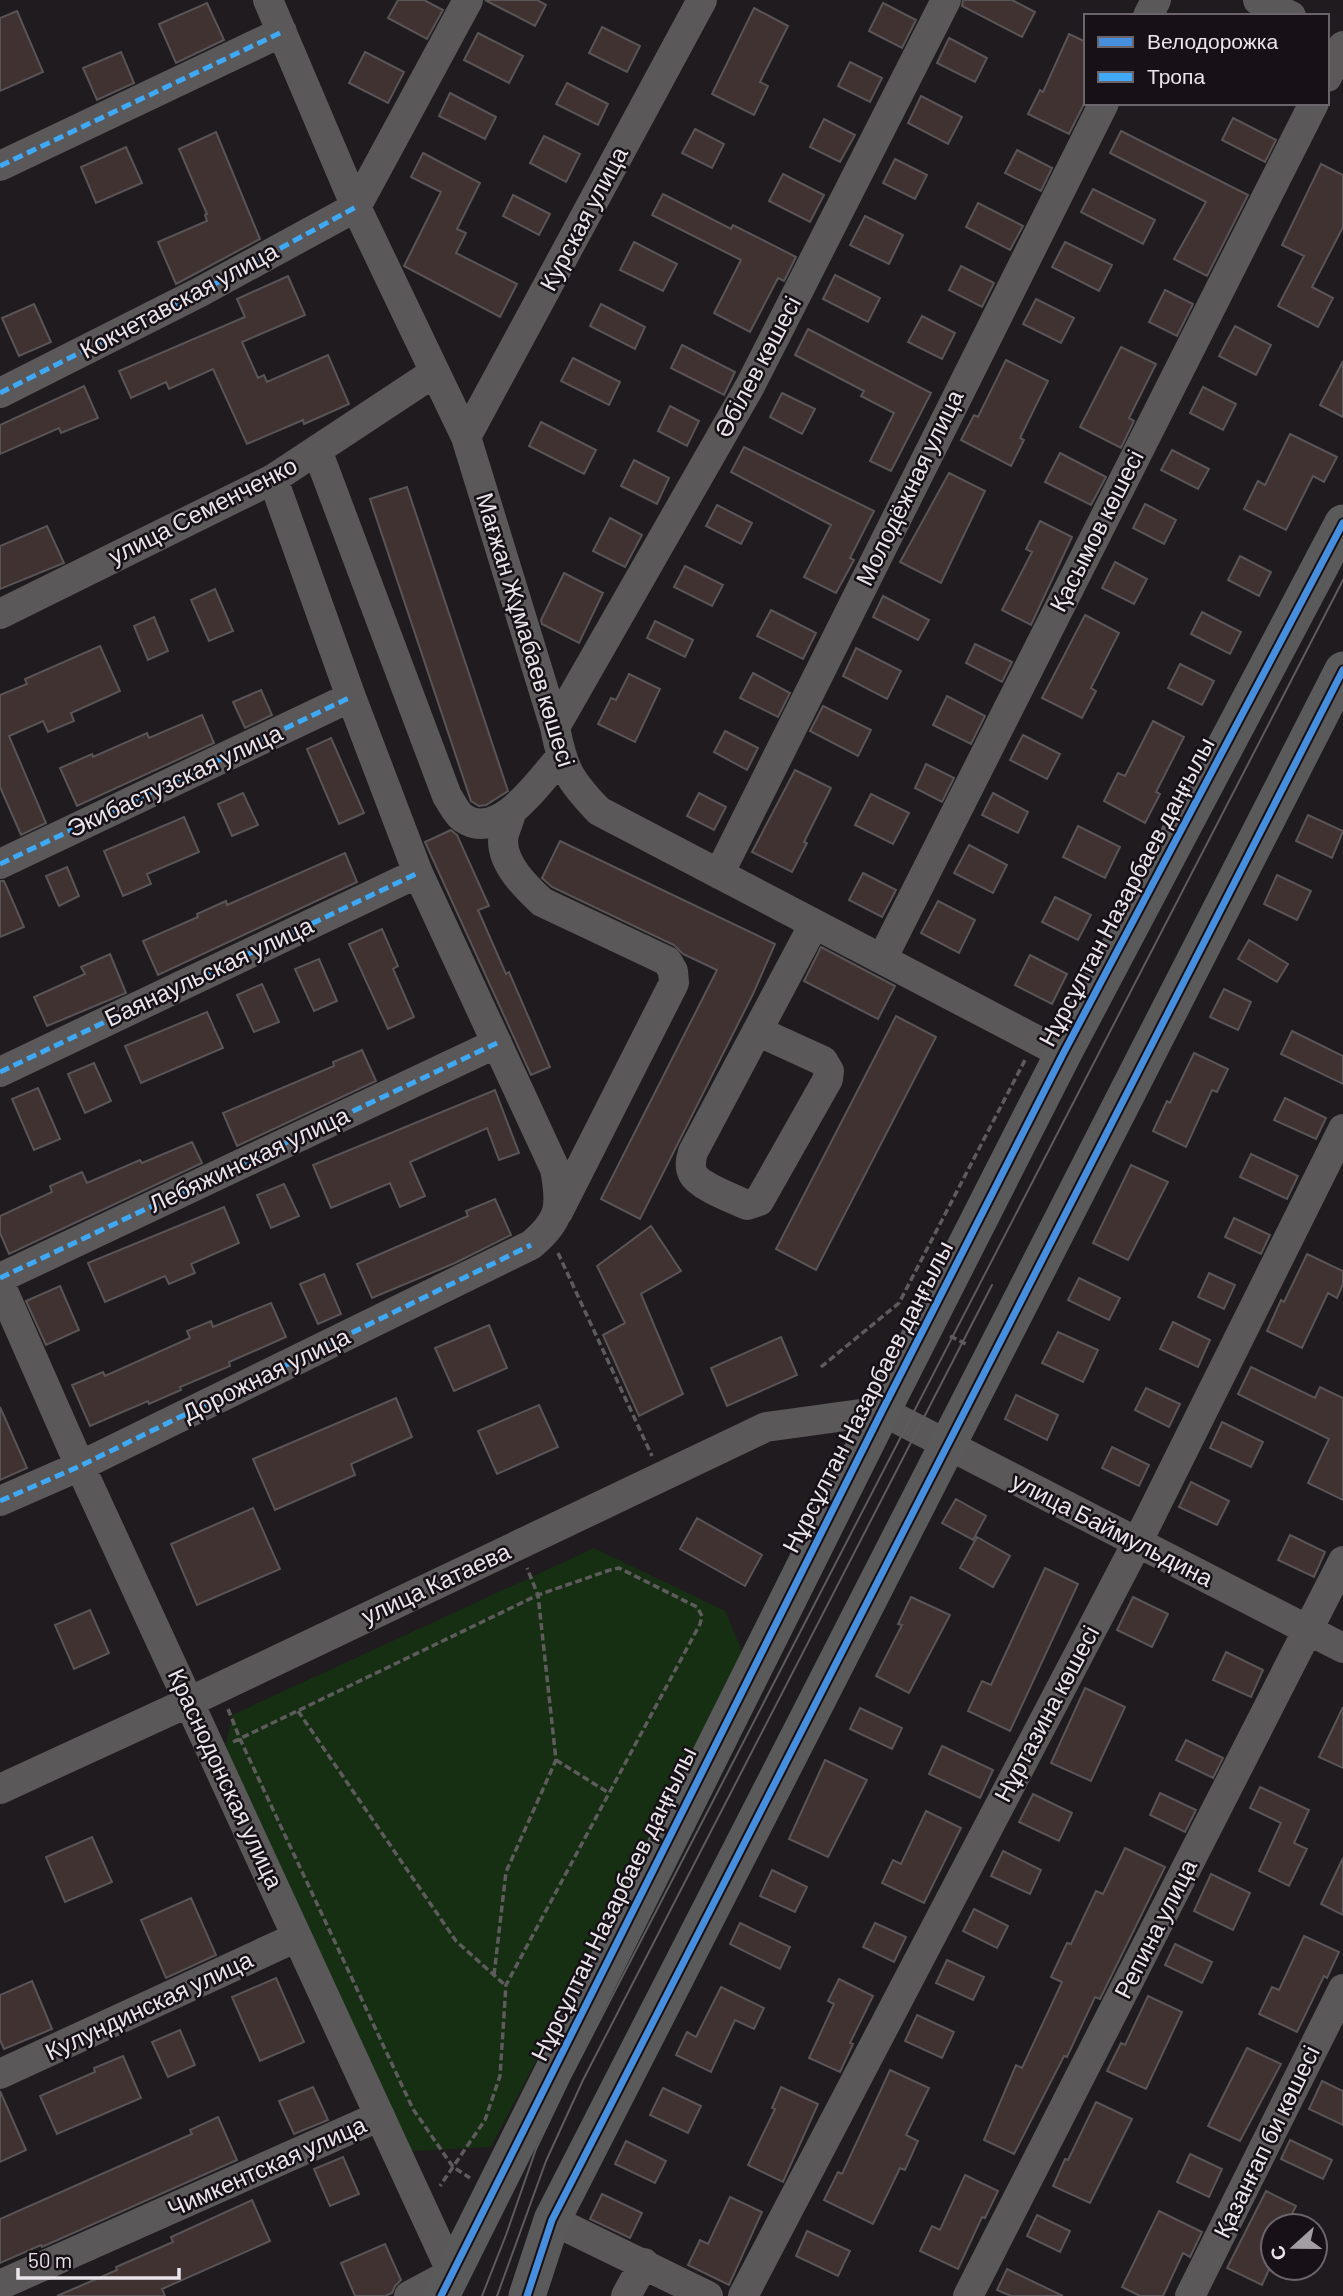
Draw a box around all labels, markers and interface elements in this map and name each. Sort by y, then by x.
legend [1084,14,1329,105]
text: Велодорожка [1147,28,1278,53]
text: Тропа [1147,63,1205,88]
street label: Курская улица [532,141,633,295]
street label: Кокчетавская улица [75,235,283,364]
street label: Әбілев көшесі [707,291,806,442]
street label: Молодёжная улица [849,384,969,590]
street label: Қасымов көшесі [1042,445,1149,616]
street label: улица Семенченко [103,450,301,570]
street label: Мағжан Жұмабаев көшесі [471,489,582,770]
street label: Экибастузская улица [62,717,287,842]
street label: Нұрсұлтан Назарбаев даңғылы [1032,732,1220,1051]
street label: Баянаульская улица [100,909,318,1032]
street label: Лебяжинская улица [143,1099,354,1218]
street label: Нұрсұлтан Назарбаев даңғылы [775,1235,958,1557]
street label: Дорожная улица [177,1320,354,1427]
street label: улица Баймульдина [1007,1465,1219,1592]
street label: улица Катаева [356,1535,515,1630]
street label: Нұртазина көшесі [987,1620,1104,1806]
street label: Краснодонская улица [163,1664,290,1894]
street label: Нұрсұлтан Назарбаев даңғылы [524,1741,702,2065]
street label: Репина улица [1107,1853,1202,2003]
street label: Кулундинская улица [40,1944,257,2065]
street label: Қазанғап би көшесі [1207,2040,1325,2242]
street label: Чимкентская улица [163,2109,371,2222]
north arrow [1259,2212,1329,2282]
scale bar [18,2236,178,2280]
text: С [1264,2242,1291,2264]
text: 50 m [28,2247,72,2272]

